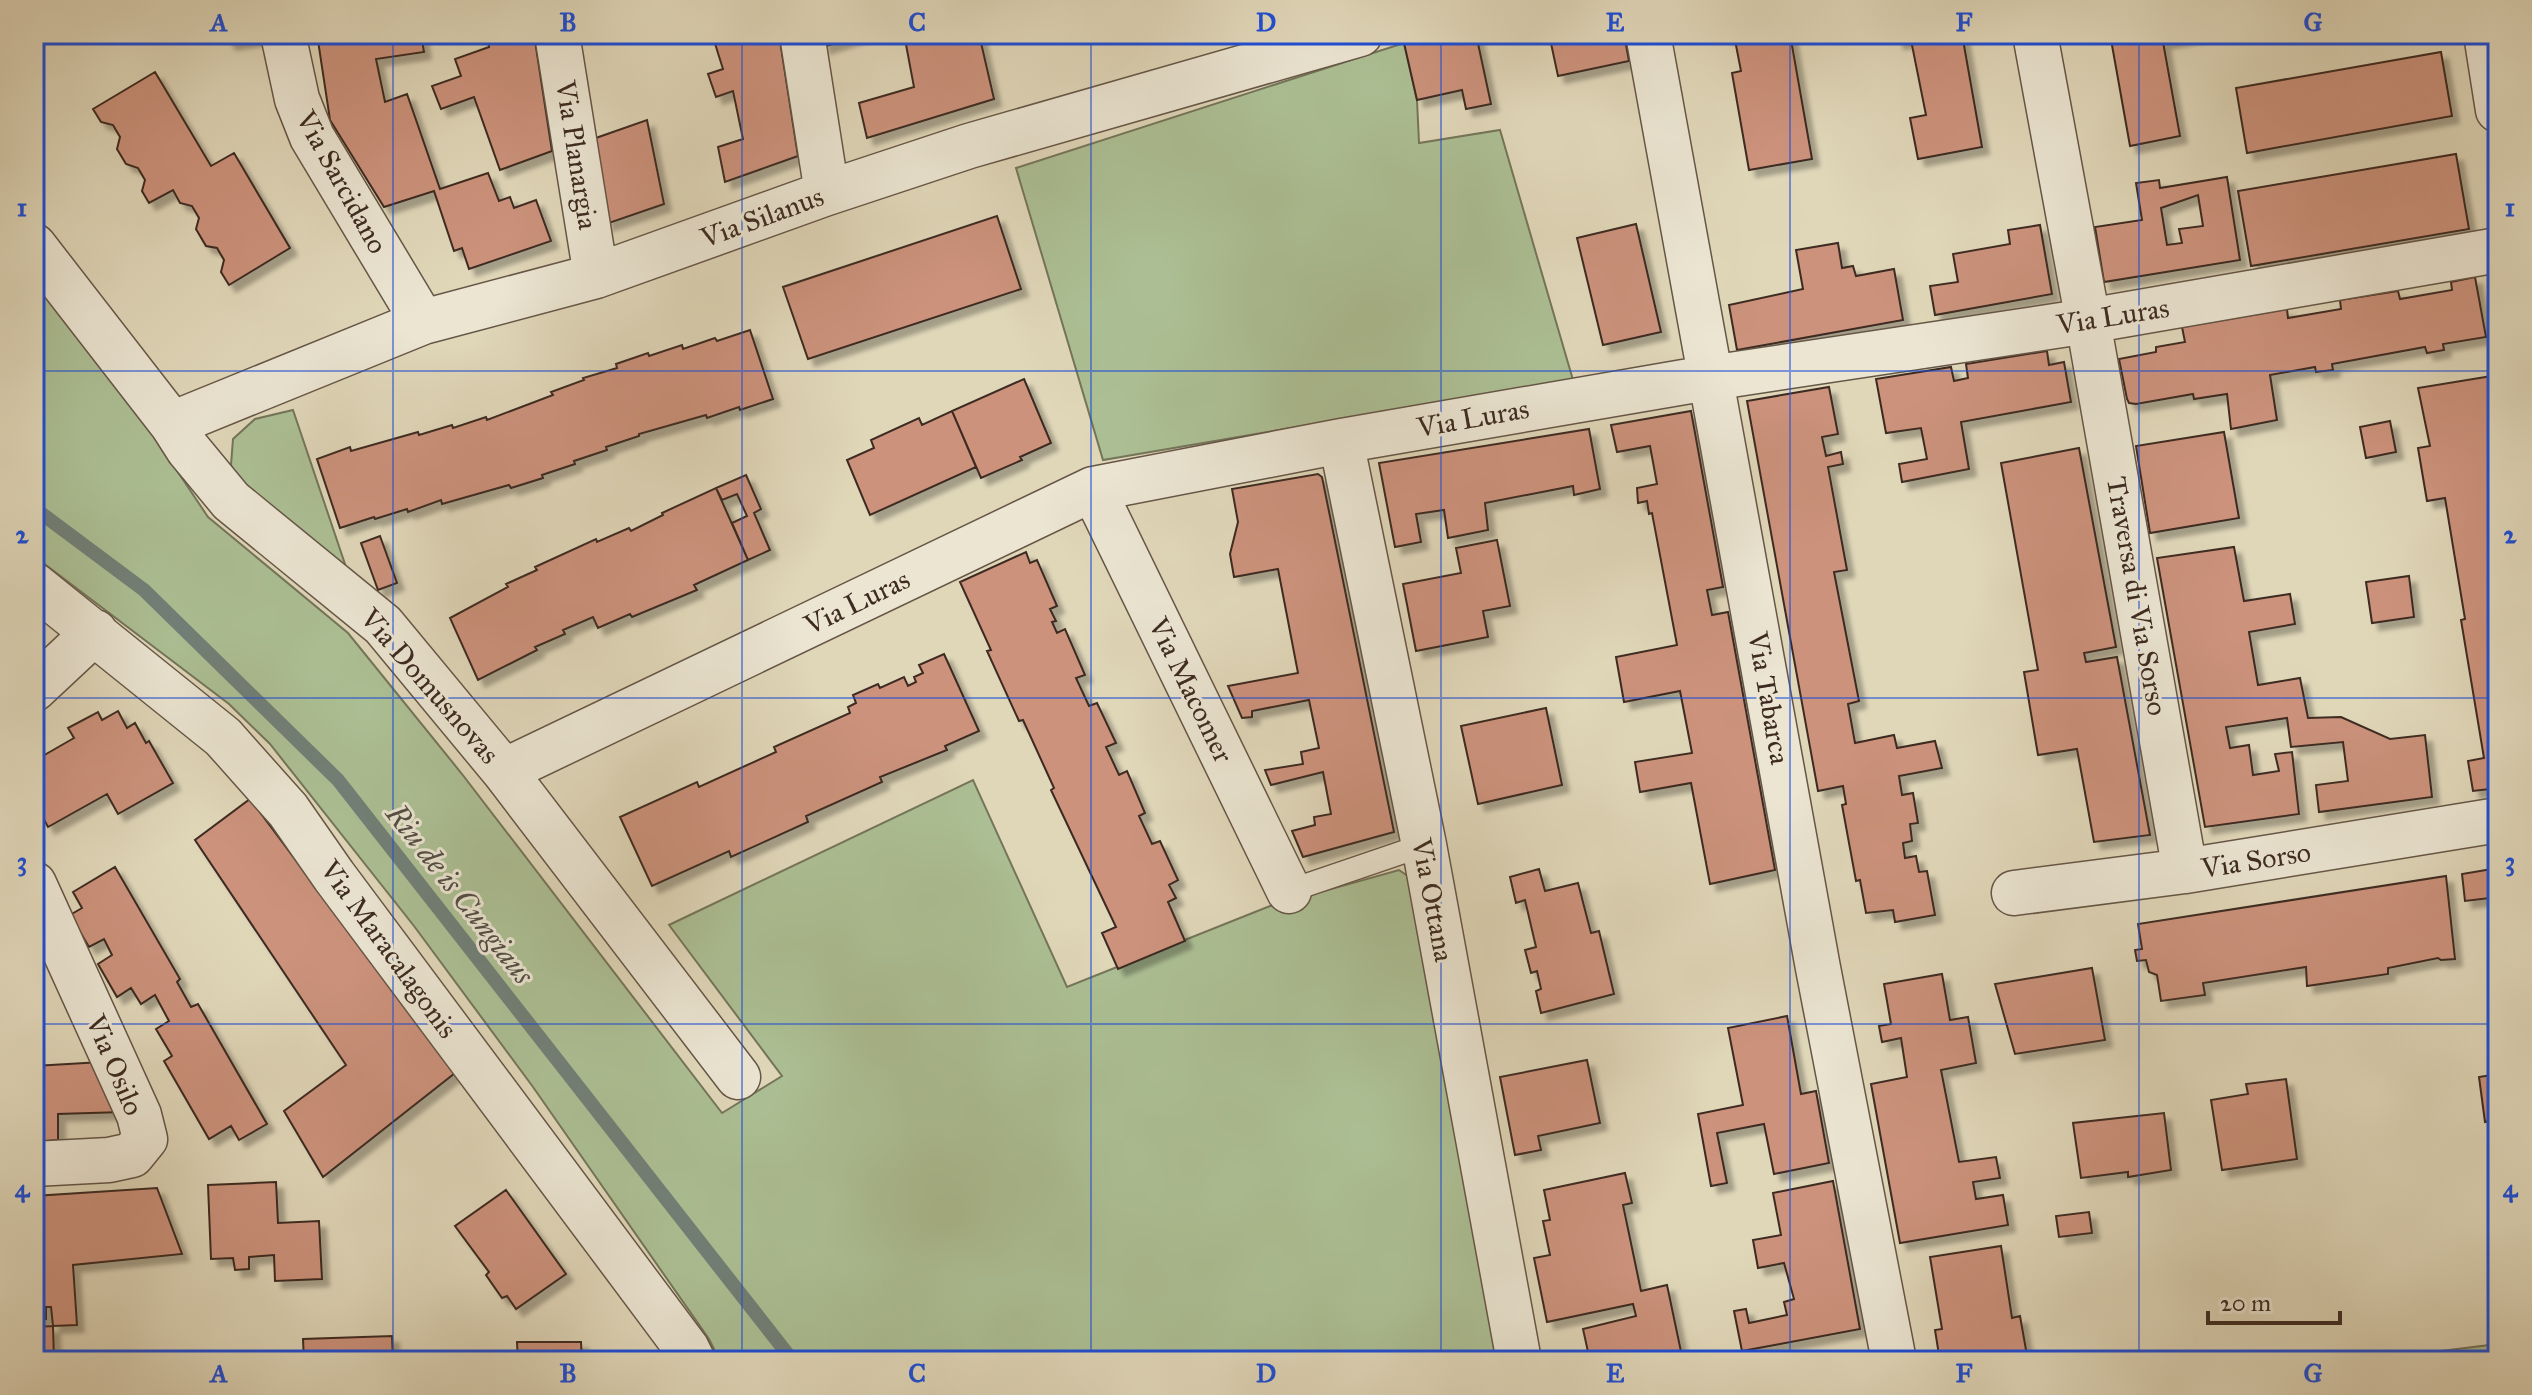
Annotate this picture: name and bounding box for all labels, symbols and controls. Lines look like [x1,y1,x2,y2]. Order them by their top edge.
text: A [208,6,228,38]
text: B [559,6,577,38]
text: C [908,6,926,38]
text: D [1256,6,1276,38]
text: E [1606,6,1625,38]
text: F [1956,6,1973,38]
text: G [2303,6,2323,38]
street label: Via Planargia [548,77,606,232]
street label: Via Sarcidano [288,104,396,260]
street label: Via Silanus [695,179,828,256]
text: 1 [17,191,27,223]
text: 1 [2505,191,2515,223]
street label: Via Luras [2053,290,2172,342]
street label: Via Luras [1413,391,1532,445]
street label: Traversa di Via Sorso [2099,474,2175,718]
text: 2 [16,518,30,550]
text: 2 [2504,518,2518,550]
street label: Via Luras [798,561,916,643]
street label: Via Domusnovas [352,600,507,771]
street label: Via Macomer [1140,611,1241,769]
street label: Via Tabarca [1740,628,1798,767]
water label: Riu de is Cungiaus [378,796,542,992]
street label: Via Ottana [1404,834,1462,965]
street label: Via Sorso [2198,834,2313,886]
text: 3 [17,845,27,877]
text: 3 [2505,845,2515,877]
street label: Via Maracalagonis [312,852,465,1045]
street label: Via Osilo [78,1008,152,1121]
text: 4 [15,1172,31,1204]
text: 4 [2503,1172,2519,1204]
scale bar [2208,1275,2340,1325]
text: 20 m [2220,1288,2271,1318]
text: A [208,1357,228,1389]
text: B [559,1357,577,1389]
text: C [908,1357,926,1389]
text: D [1256,1357,1276,1389]
text: E [1606,1357,1625,1389]
text: F [1956,1357,1973,1389]
text: G [2303,1357,2323,1389]

